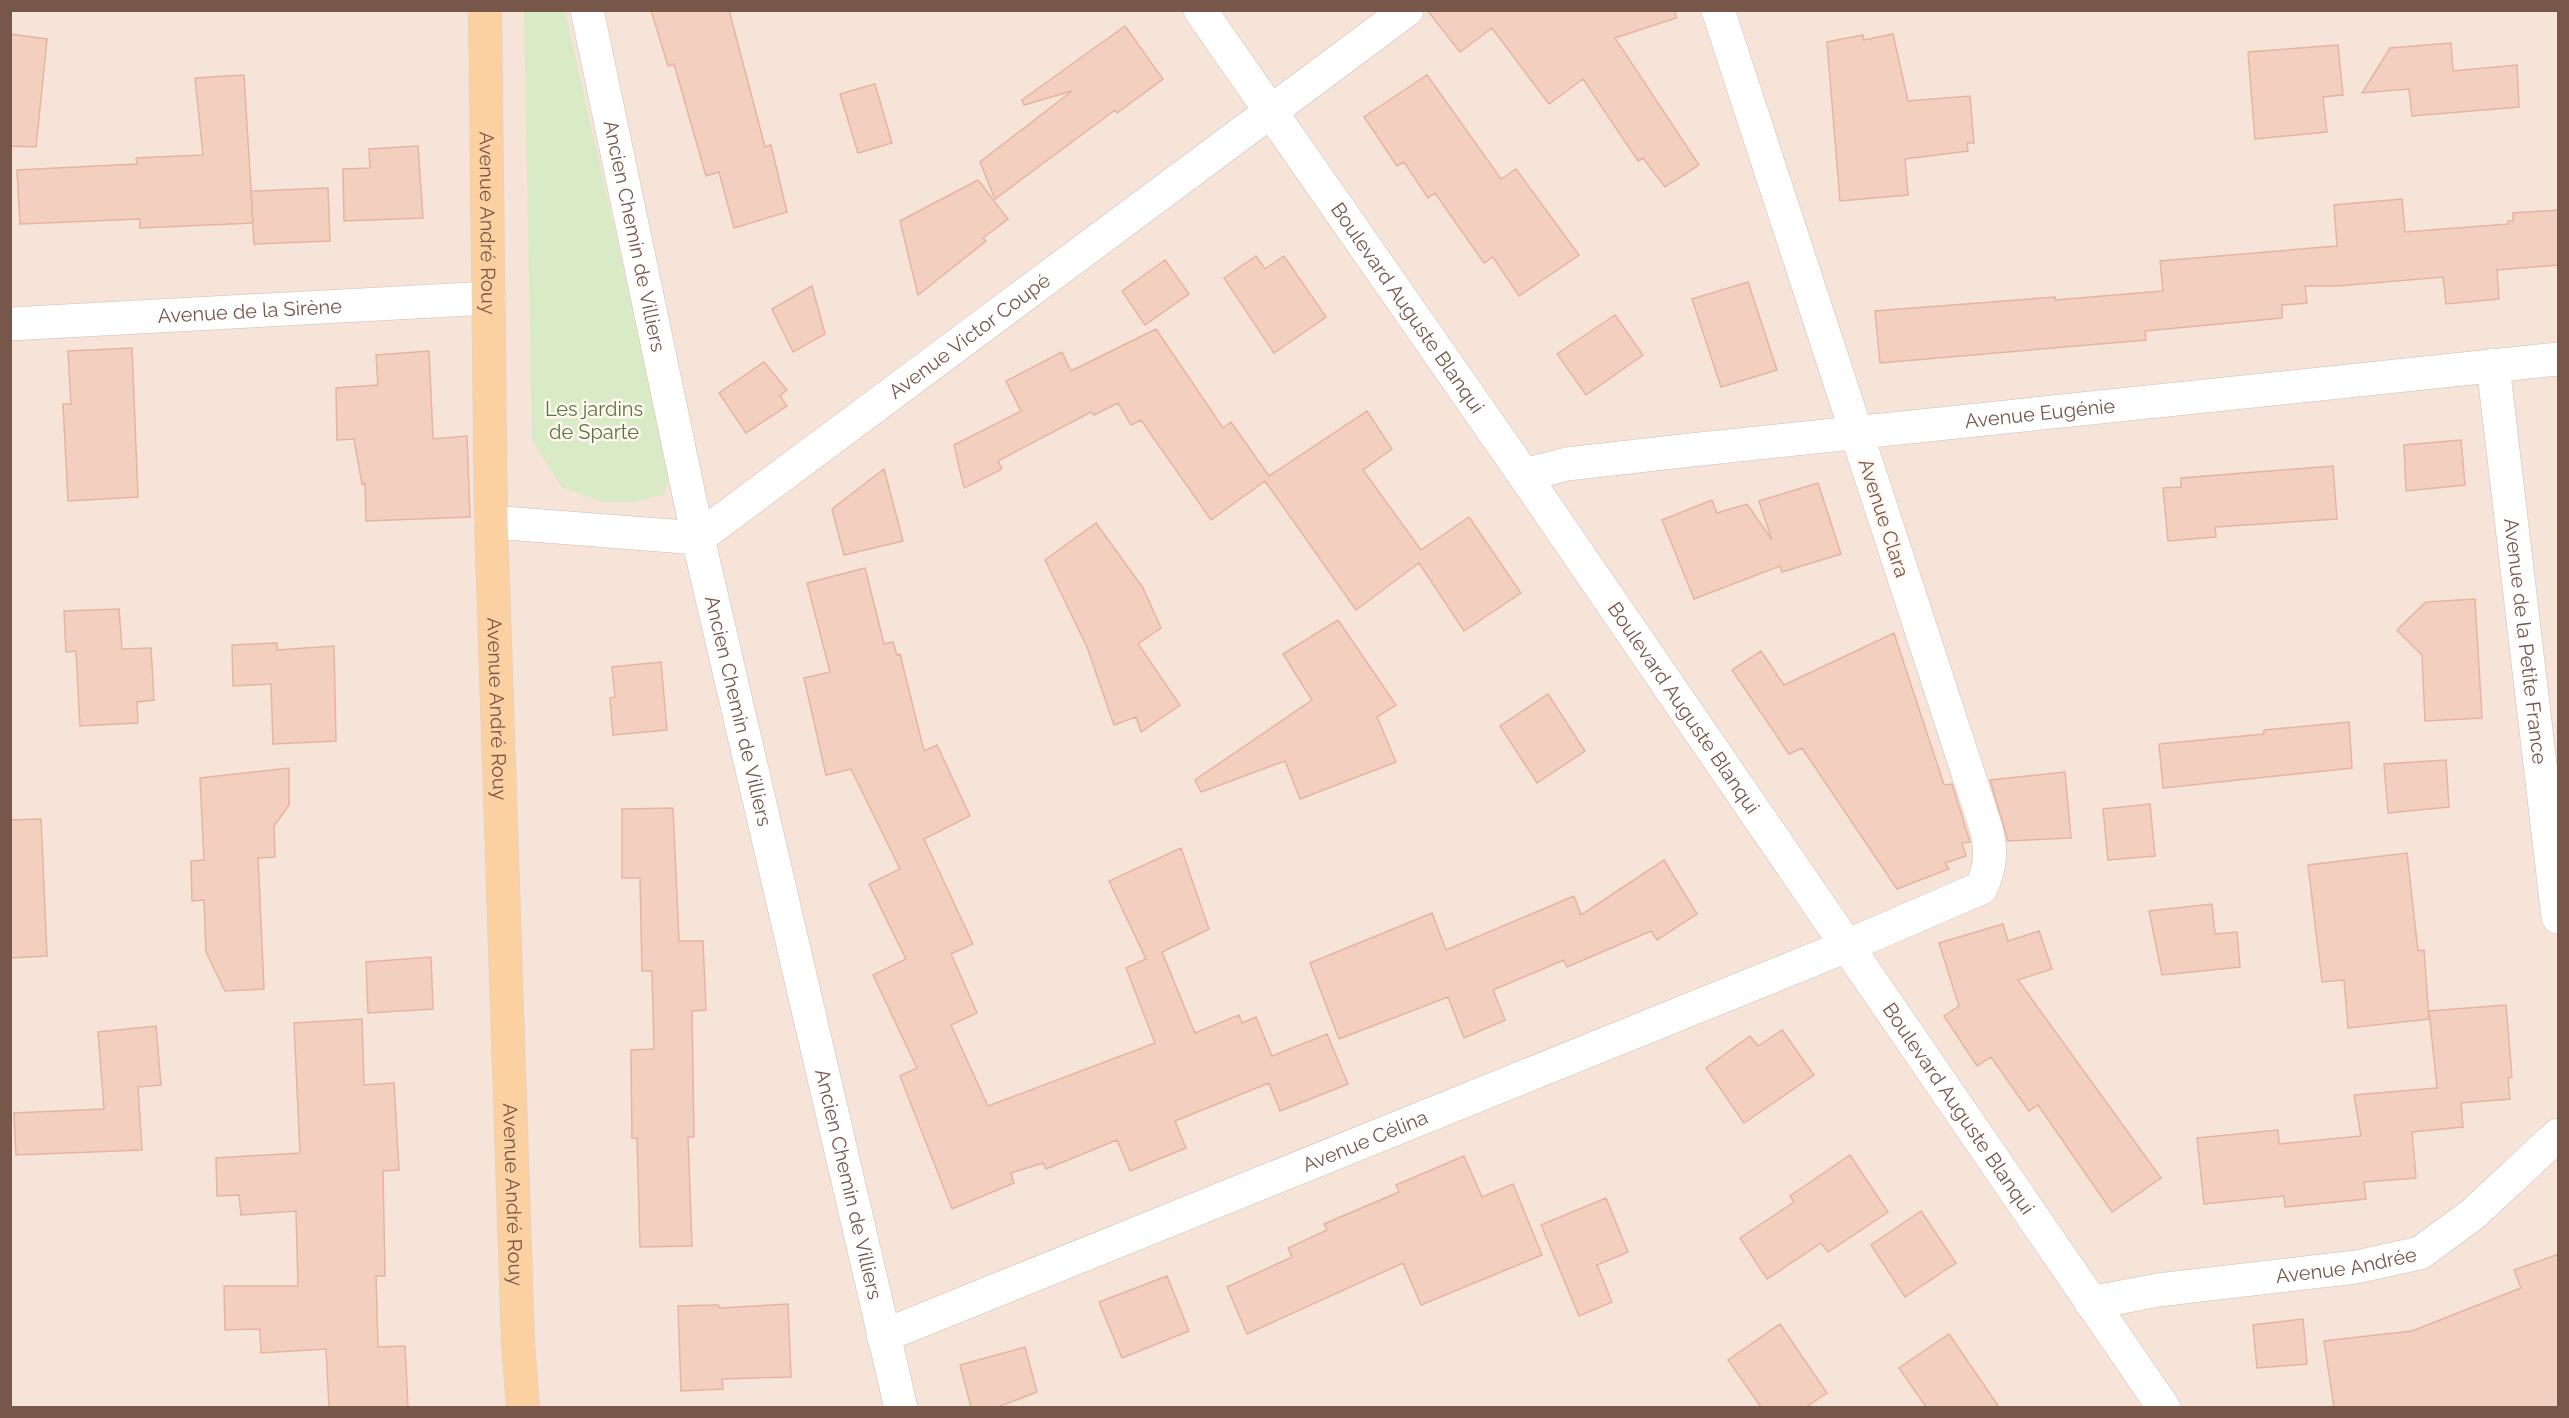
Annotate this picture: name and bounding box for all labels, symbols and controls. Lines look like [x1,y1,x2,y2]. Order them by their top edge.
street label: Ancien Chemin de Villiers [598,118,671,354]
street label: Avenue André Rouy [474,131,501,315]
street label: Boulevard Auguste Blanqui [1326,198,1489,418]
street label: Avenue Victor Coupé [884,268,1055,404]
street label: Avenue de la Sirène [157,294,343,328]
street label: Avenue Eugénie [1964,394,2117,433]
park label: Les jardins de Sparte [545,397,643,444]
street label: Avenue Clara [1854,456,1914,580]
street label: Avenue de la Petite France [2499,517,2552,766]
street label: Ancien Chemin de Villiers [700,593,777,829]
street label: Boulevard Auguste Blanqui [1603,597,1765,818]
street label: Avenue André Rouy [482,617,512,801]
street label: Boulevard Auguste Blanqui [1878,998,2040,1219]
street label: Ancien Chemin de Villiers [810,1066,887,1302]
street label: Avenue André Rouy [498,1103,528,1287]
street label: Avenue Célina [1299,1105,1431,1177]
street label: Avenue Andrée [2274,1242,2419,1288]

